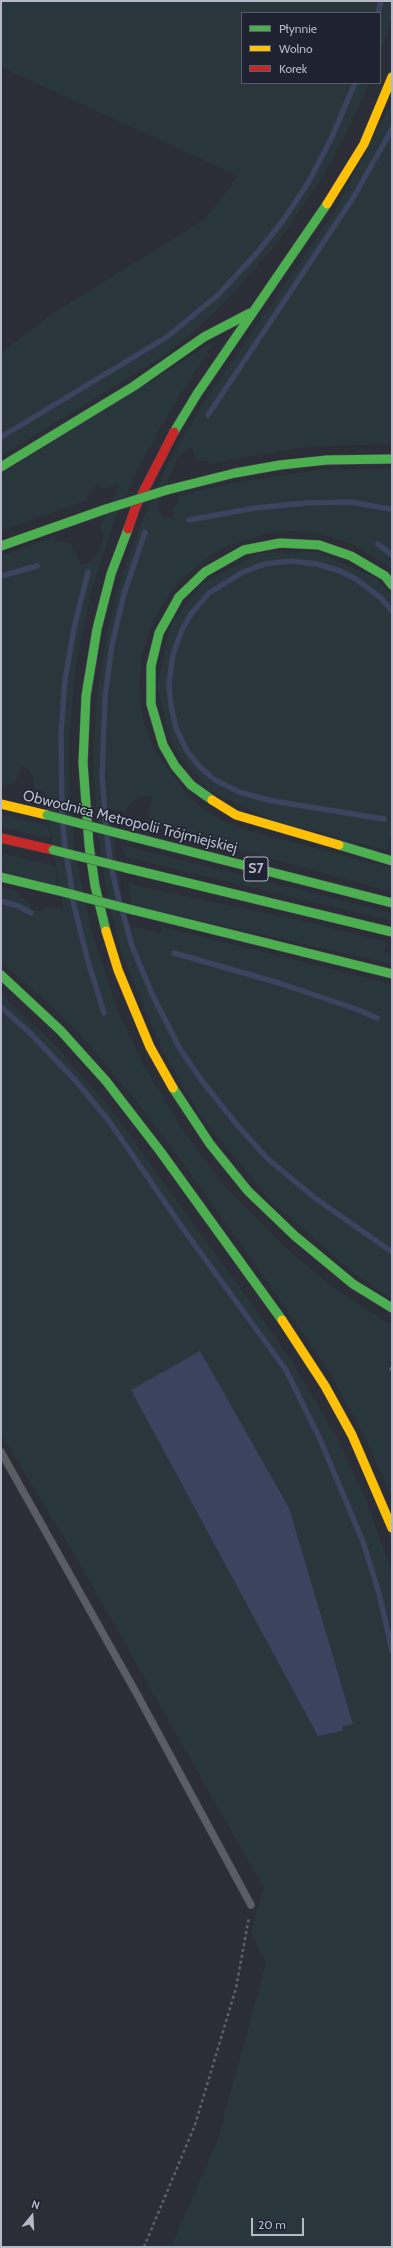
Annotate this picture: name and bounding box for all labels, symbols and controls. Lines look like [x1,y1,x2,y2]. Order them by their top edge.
legend [241,12,381,84]
text: Płynnie [279,21,317,36]
text: Wolno [279,41,313,56]
text: Korek [279,61,307,76]
street label: Obwodnica Metropolii Trójmiejskiej [21,787,239,857]
road number: S7 [244,857,268,881]
north arrow [12,2196,52,2236]
text: N [30,2197,42,2212]
scale bar [253,2210,306,2236]
text: 20 m [258,2217,286,2232]

